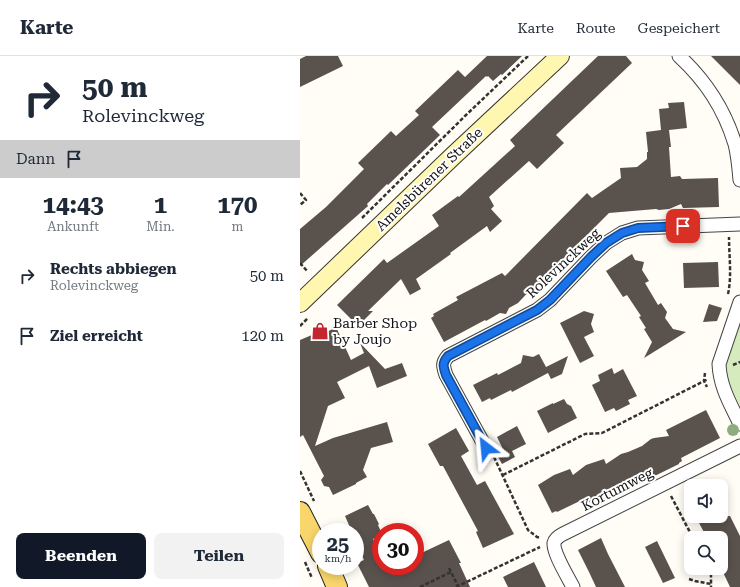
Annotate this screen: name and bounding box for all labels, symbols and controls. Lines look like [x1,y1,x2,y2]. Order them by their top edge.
text: Karte [20,16,74,39]
text: Karte [518,20,554,36]
text: Route [576,20,616,36]
text: Gespeichert [638,20,720,36]
text: 50 m [82,71,147,104]
icon: right [16,72,68,124]
text: Rolevinckweg [82,105,204,126]
street label: Amelsbürener Straße [372,124,486,234]
icon: arrive [63,148,85,170]
text: Dann [16,150,55,168]
text: 14:43 [43,191,104,219]
text: 1 [154,191,167,219]
text: 170 [217,191,257,219]
pin [666,209,700,243]
icon: arrive [672,215,694,237]
text: Ankunft [47,219,99,234]
text: Min. [146,219,175,234]
text: m [231,219,243,234]
street label: Rolevinckweg [523,225,603,301]
text: Rechts abbiegen [50,260,177,278]
icon: right [16,265,38,287]
text: 50 m [250,267,284,285]
text: Rolevinckweg [50,278,138,293]
place label: Barber Shop by Joujo [333,315,417,347]
shop icon: Barber Shop by Joujo [310,321,330,341]
icon: arrive [16,325,38,347]
text: Ziel erreicht [50,327,143,345]
text: 120 m [241,327,284,345]
position arrow [465,427,507,469]
street label: Kortumweg [579,464,655,514]
map controls [684,479,728,575]
button: sound [684,479,728,523]
speed limit sign: 30 [372,523,424,575]
button: search [684,531,728,575]
text: 25 [327,532,349,556]
button: Beenden [16,533,146,579]
button: Teilen [154,533,284,579]
text: km/h [325,553,351,564]

